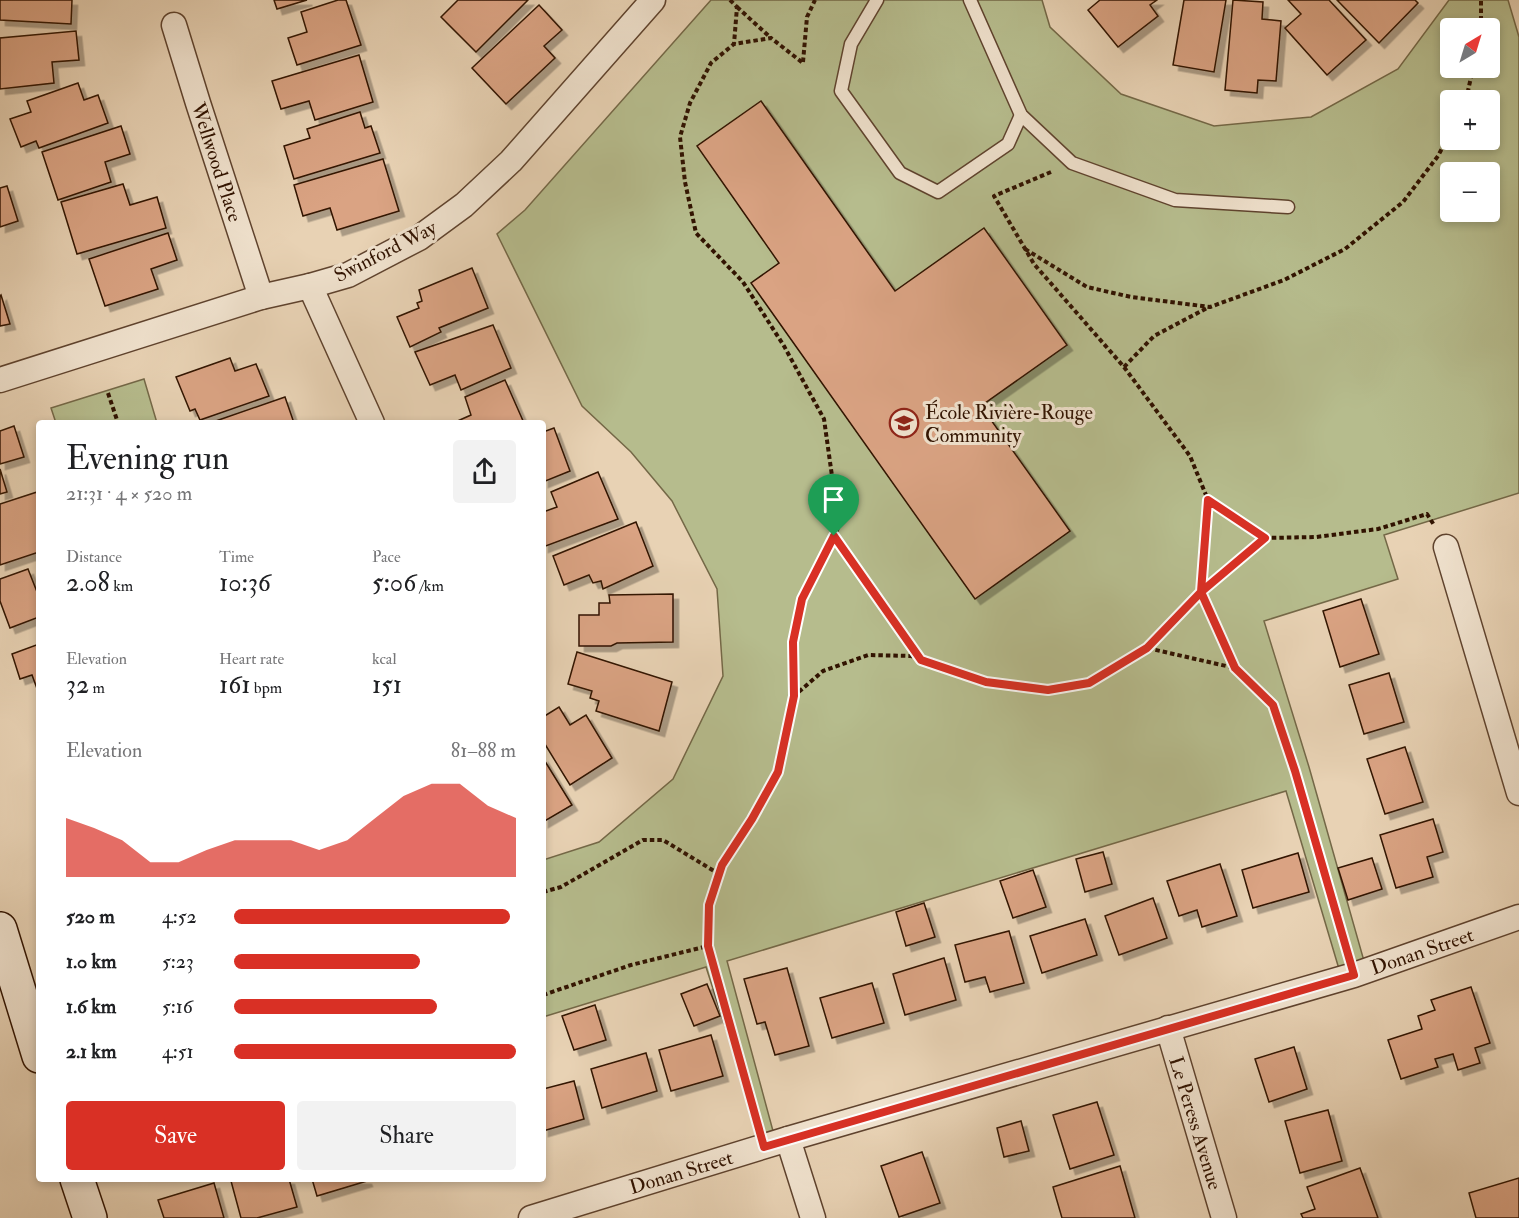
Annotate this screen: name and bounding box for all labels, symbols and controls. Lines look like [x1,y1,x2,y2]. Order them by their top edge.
north arrow [1440,18,1500,78]
map controls [1440,18,1500,222]
button: + [1440,90,1500,150]
street label: Wellwood Place [185,98,248,225]
button: − [1440,162,1500,222]
street label: Swinford Way [330,214,442,288]
place label: École Rivière-Rouge Community [925,399,1093,448]
school or university icon: École Rivière-Rouge Community [888,407,920,439]
text: Evening run [66,438,229,479]
button: share [453,440,516,503]
pin [808,474,859,536]
text: 21:31 · 4 × 520 m [66,481,192,506]
icon: arrive [817,483,850,516]
text: Distance [66,547,122,567]
text: Time [219,547,254,567]
text: Pace [372,547,401,567]
text: 2.08 [66,567,110,599]
text: 10:36 [219,567,271,599]
text: 5:06 [372,567,416,599]
text: km [110,576,133,596]
text: /km [416,576,444,596]
text: Elevation [66,649,127,669]
text: Heart rate [219,649,284,669]
text: kcal [372,649,397,669]
text: 32 [66,669,89,701]
text: 161 [219,669,250,701]
text: 151 [372,669,402,701]
text: m [89,678,105,698]
text: bpm [250,678,282,698]
text: Elevation [66,738,142,763]
text: 81–88 m [451,738,516,763]
text: 520 m [66,904,115,929]
text: 4:52 [162,904,197,929]
street label: Donan Street [1367,922,1477,981]
text: 1.0 km [66,949,117,974]
text: 5:23 [162,949,194,974]
text: 1.6 km [66,994,116,1019]
text: 5:16 [162,994,193,1019]
text: 2.1 km [66,1039,116,1064]
text: 4:51 [162,1039,194,1064]
street label: Le Peress Avenue [1163,1053,1228,1193]
button: Save [66,1101,285,1170]
button: Share [297,1101,516,1170]
street label: Donan Street [626,1145,737,1200]

